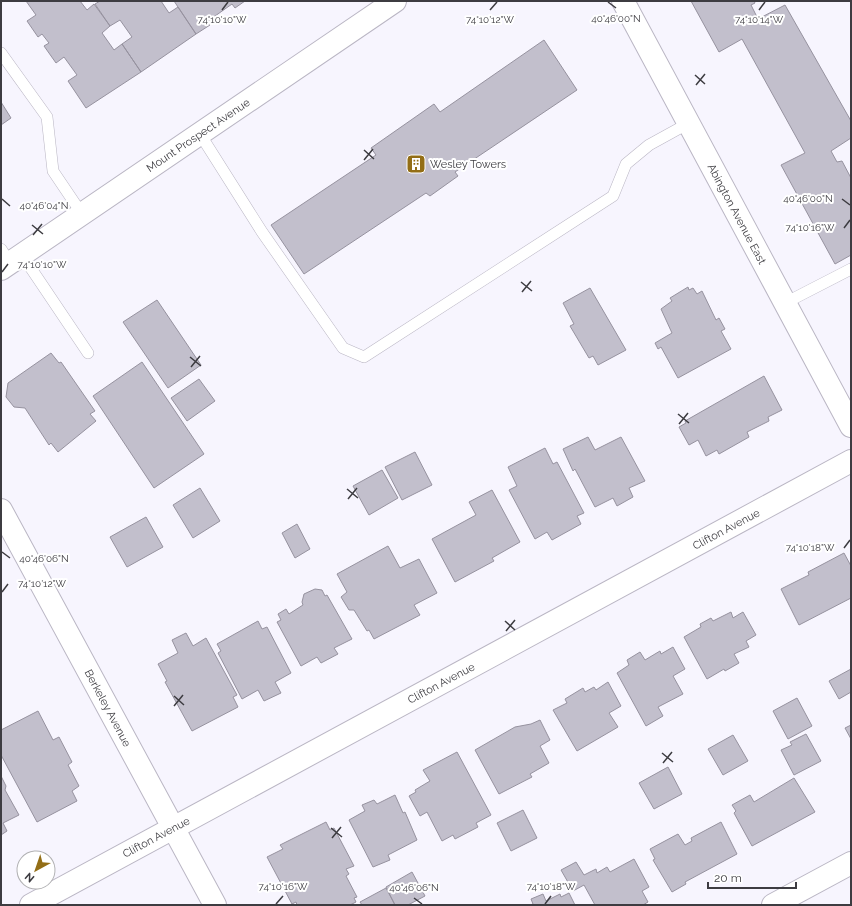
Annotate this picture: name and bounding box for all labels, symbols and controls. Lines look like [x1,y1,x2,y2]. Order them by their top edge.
text: 40°46'00"N [591,13,641,24]
text: 74°10'10"W [198,14,247,25]
text: 74°10'12"W [466,14,515,25]
text: 74°10'14"W [735,14,784,25]
street label: Mount Prospect Avenue [144,96,253,175]
building icon: Wesley Towers [405,153,427,175]
place label: Wesley Towers [430,158,506,171]
street label: Abington Avenue East [705,162,769,267]
text: 40°46'00"N [783,193,833,204]
text: 40°46'04"N [20,200,68,211]
text: 74°10'16"W [786,222,835,233]
text: 74°10'10"W [18,259,67,270]
street label: Clifton Avenue [690,506,763,553]
text: 74°10'18"W [786,542,835,553]
text: 40°46'06"N [19,553,69,564]
text: 74°10'12"W [18,578,67,589]
street label: Clifton Avenue [405,660,478,707]
street label: Berkeley Avenue [82,667,134,750]
street label: Clifton Avenue [120,814,193,861]
north arrow [16,850,56,890]
scale bar [708,864,796,890]
text: N [22,870,37,885]
text: 20 m [714,871,742,885]
text: 74°10'16"W [259,881,308,892]
text: 74°10'18"W [527,881,576,892]
text: 40°46'06"N [389,882,439,893]

